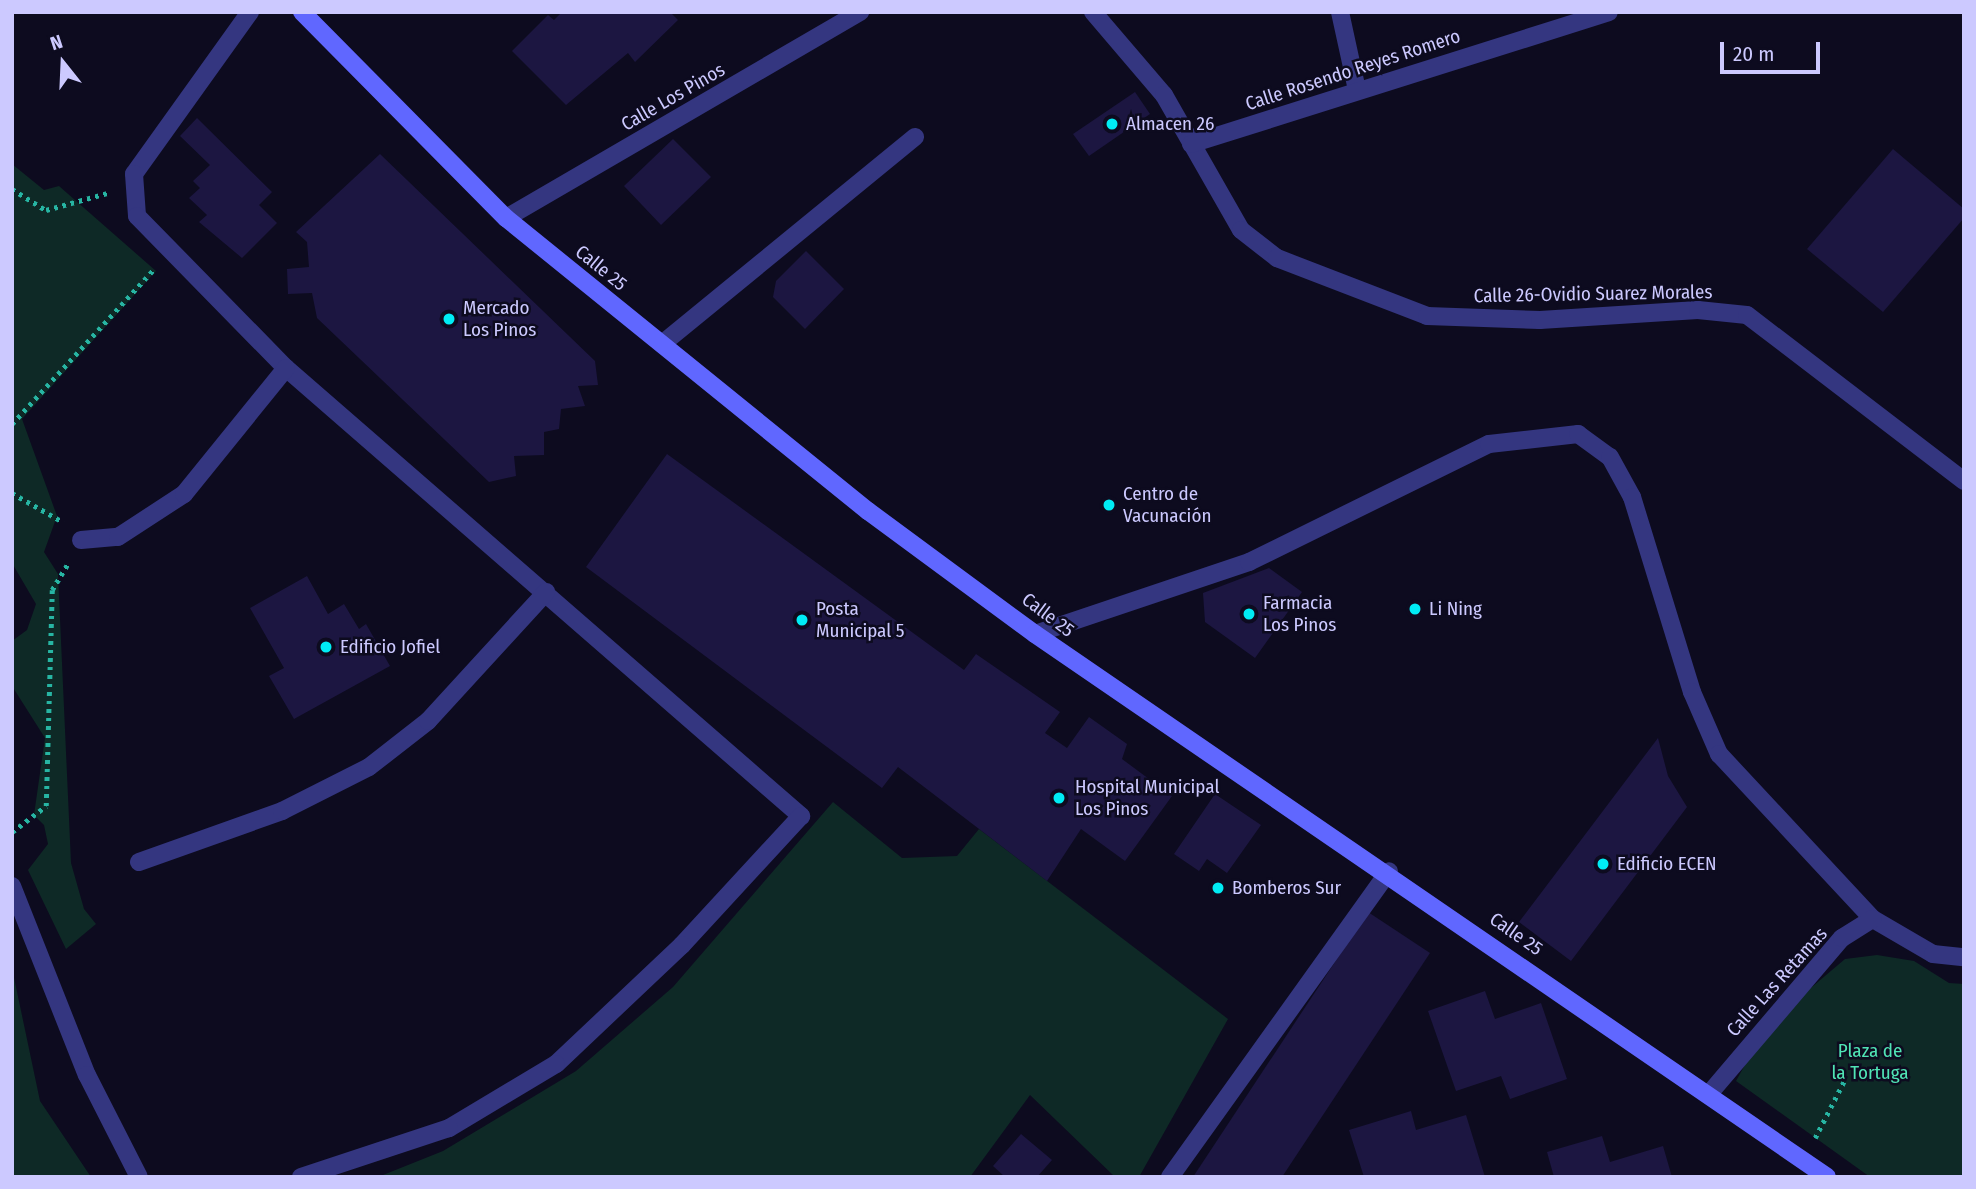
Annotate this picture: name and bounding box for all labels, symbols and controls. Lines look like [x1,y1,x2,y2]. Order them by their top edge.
street label: Calle Rosendo Reyes Romero [1243,24,1463,116]
north arrow [28,28,98,98]
scale bar [1724,28,1824,72]
text: N [47,30,65,55]
text: 20 m [1733,41,1774,67]
street label: Calle Los Pinos [617,58,729,136]
place label: Almacen 26 [1126,113,1214,135]
marker: Almacen 26 [1104,116,1120,132]
street label: Calle 25 [571,240,631,296]
street label: Calle 26-Ovidio Suarez Morales [1473,281,1713,307]
place label: Mercado Los Pinos [463,297,536,341]
marker: Mercado Los Pinos [441,311,457,327]
place label: Centro de Vacunación [1123,483,1211,527]
marker: Centro de Vacunación [1101,497,1117,513]
street label: Calle 25 [1017,588,1079,642]
place label: Farmacia Los Pinos [1263,592,1336,636]
place label: Posta Municipal 5 [816,598,904,642]
place label: Li Ning [1429,598,1482,620]
marker: Li Ning [1407,601,1423,617]
marker: Farmacia Los Pinos [1241,606,1257,622]
marker: Posta Municipal 5 [794,612,810,628]
place label: Edificio Jofiel [340,636,440,658]
marker: Edificio Jofiel [318,639,334,655]
place label: Hospital Municipal Los Pinos [1075,776,1219,820]
marker: Hospital Municipal Los Pinos [1049,788,1069,808]
place label: Edificio ECEN [1617,853,1717,875]
marker: Edificio ECEN [1595,856,1611,872]
place label: Bomberos Sur [1232,877,1341,899]
marker: Bomberos Sur [1210,880,1226,896]
street label: Calle 25 [1485,908,1547,960]
street label: Calle Las Retamas [1722,923,1832,1041]
park label: Plaza de la Tortuga [1831,1040,1909,1084]

